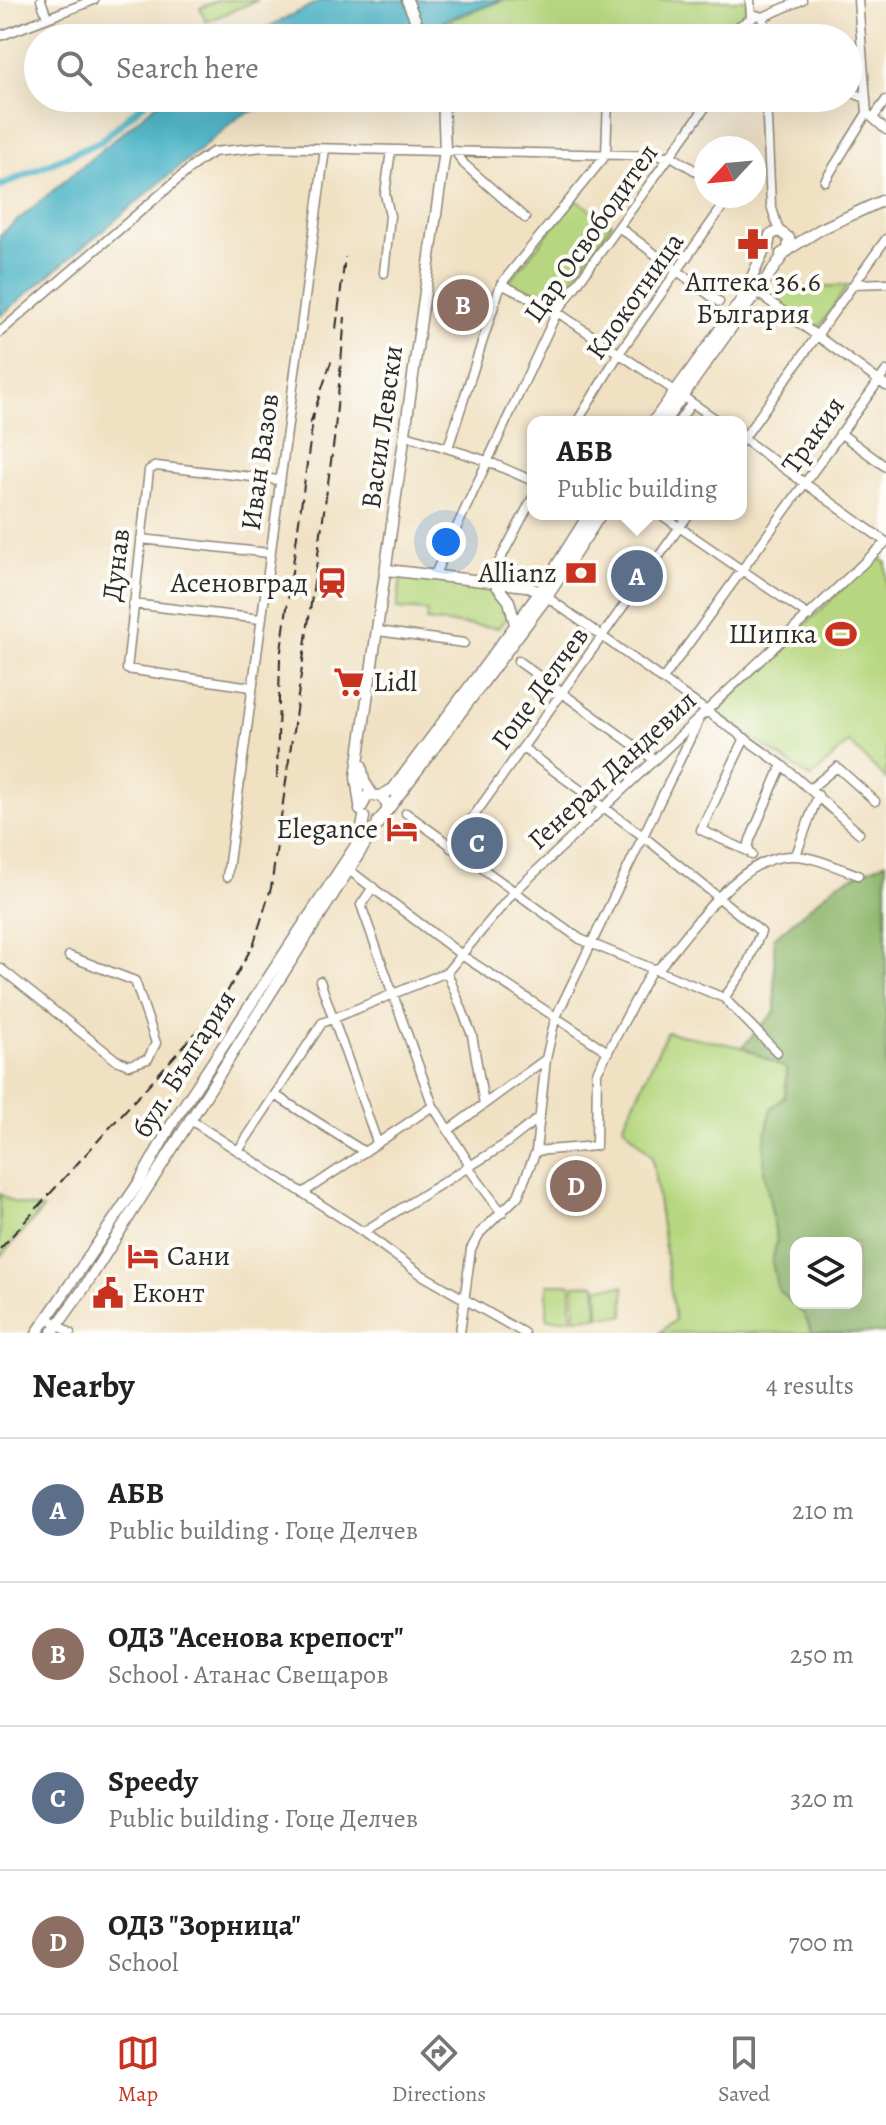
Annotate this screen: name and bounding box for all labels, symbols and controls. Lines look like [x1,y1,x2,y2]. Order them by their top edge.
search box [24,24,862,112]
icon: search [52,46,96,90]
text: Search here [116,48,259,88]
street label: Цар Освободител [515,136,667,330]
north arrow [694,136,766,208]
street label: Клокотница [577,225,693,367]
pharmacy icon: Аптека 36.6 България [736,227,770,261]
place label: Аптека 36.6 България [684,263,821,333]
pin: B [437,275,489,335]
street label: Васил Левски [352,343,412,511]
street label: Тракия [773,389,853,481]
street label: Иван Вазов [232,391,288,533]
popup [527,416,747,520]
text: АБВ [557,431,613,471]
text: Public building [557,471,717,506]
your location [426,522,466,562]
street label: Дунав [93,526,139,604]
pin: A [611,546,663,606]
place label: Allianz [477,554,557,592]
bank icon: Allianz [564,556,598,590]
place label: Асеновград [170,564,308,602]
station icon: Асеновград [315,566,349,600]
place label: Шипка [728,615,817,653]
sports icon: Шипка [824,617,858,651]
street label: Гоце Делчев [482,619,598,757]
place label: Lidl [373,663,417,701]
supermarket icon: Lidl [332,665,366,699]
street label: Генерал Дандевил [519,682,705,858]
place label: Elegance [276,810,378,848]
hotel icon: Elegance [385,812,419,846]
pin: C [451,813,503,873]
street label: бул. България [123,983,245,1145]
pin: D [550,1156,602,1216]
place label: Сани [167,1237,230,1275]
map controls [790,1237,862,1309]
button: layers [790,1237,862,1309]
hotel icon: Сани [126,1239,160,1273]
place label: Еконт [132,1274,205,1312]
public building icon: Еконт [91,1276,125,1310]
text: Nearby [32,1362,135,1409]
text: 4 results [766,1368,854,1403]
text: АБВ [108,1473,164,1513]
text: A [50,1493,66,1528]
text: 210 m [792,1493,854,1528]
text: Public building · Гоце Делчев [108,1513,418,1548]
text: ОДЗ "Асенова крепост" [108,1617,404,1657]
text: B [50,1637,66,1672]
text: 250 m [790,1637,854,1672]
text: School · Атанас Свещаров [108,1657,389,1692]
text: Speedy [108,1761,198,1801]
text: C [50,1781,66,1816]
text: 320 m [790,1781,854,1816]
text: Public building · Гоце Делчев [108,1801,418,1836]
text: ОДЗ "Зорница" [108,1905,301,1945]
text: D [49,1925,67,1960]
text: 700 m [789,1925,854,1960]
text: School [108,1945,178,1980]
tab: Map [116,2031,160,2109]
tab: Directions [392,2031,486,2109]
tab: Saved [718,2031,770,2109]

